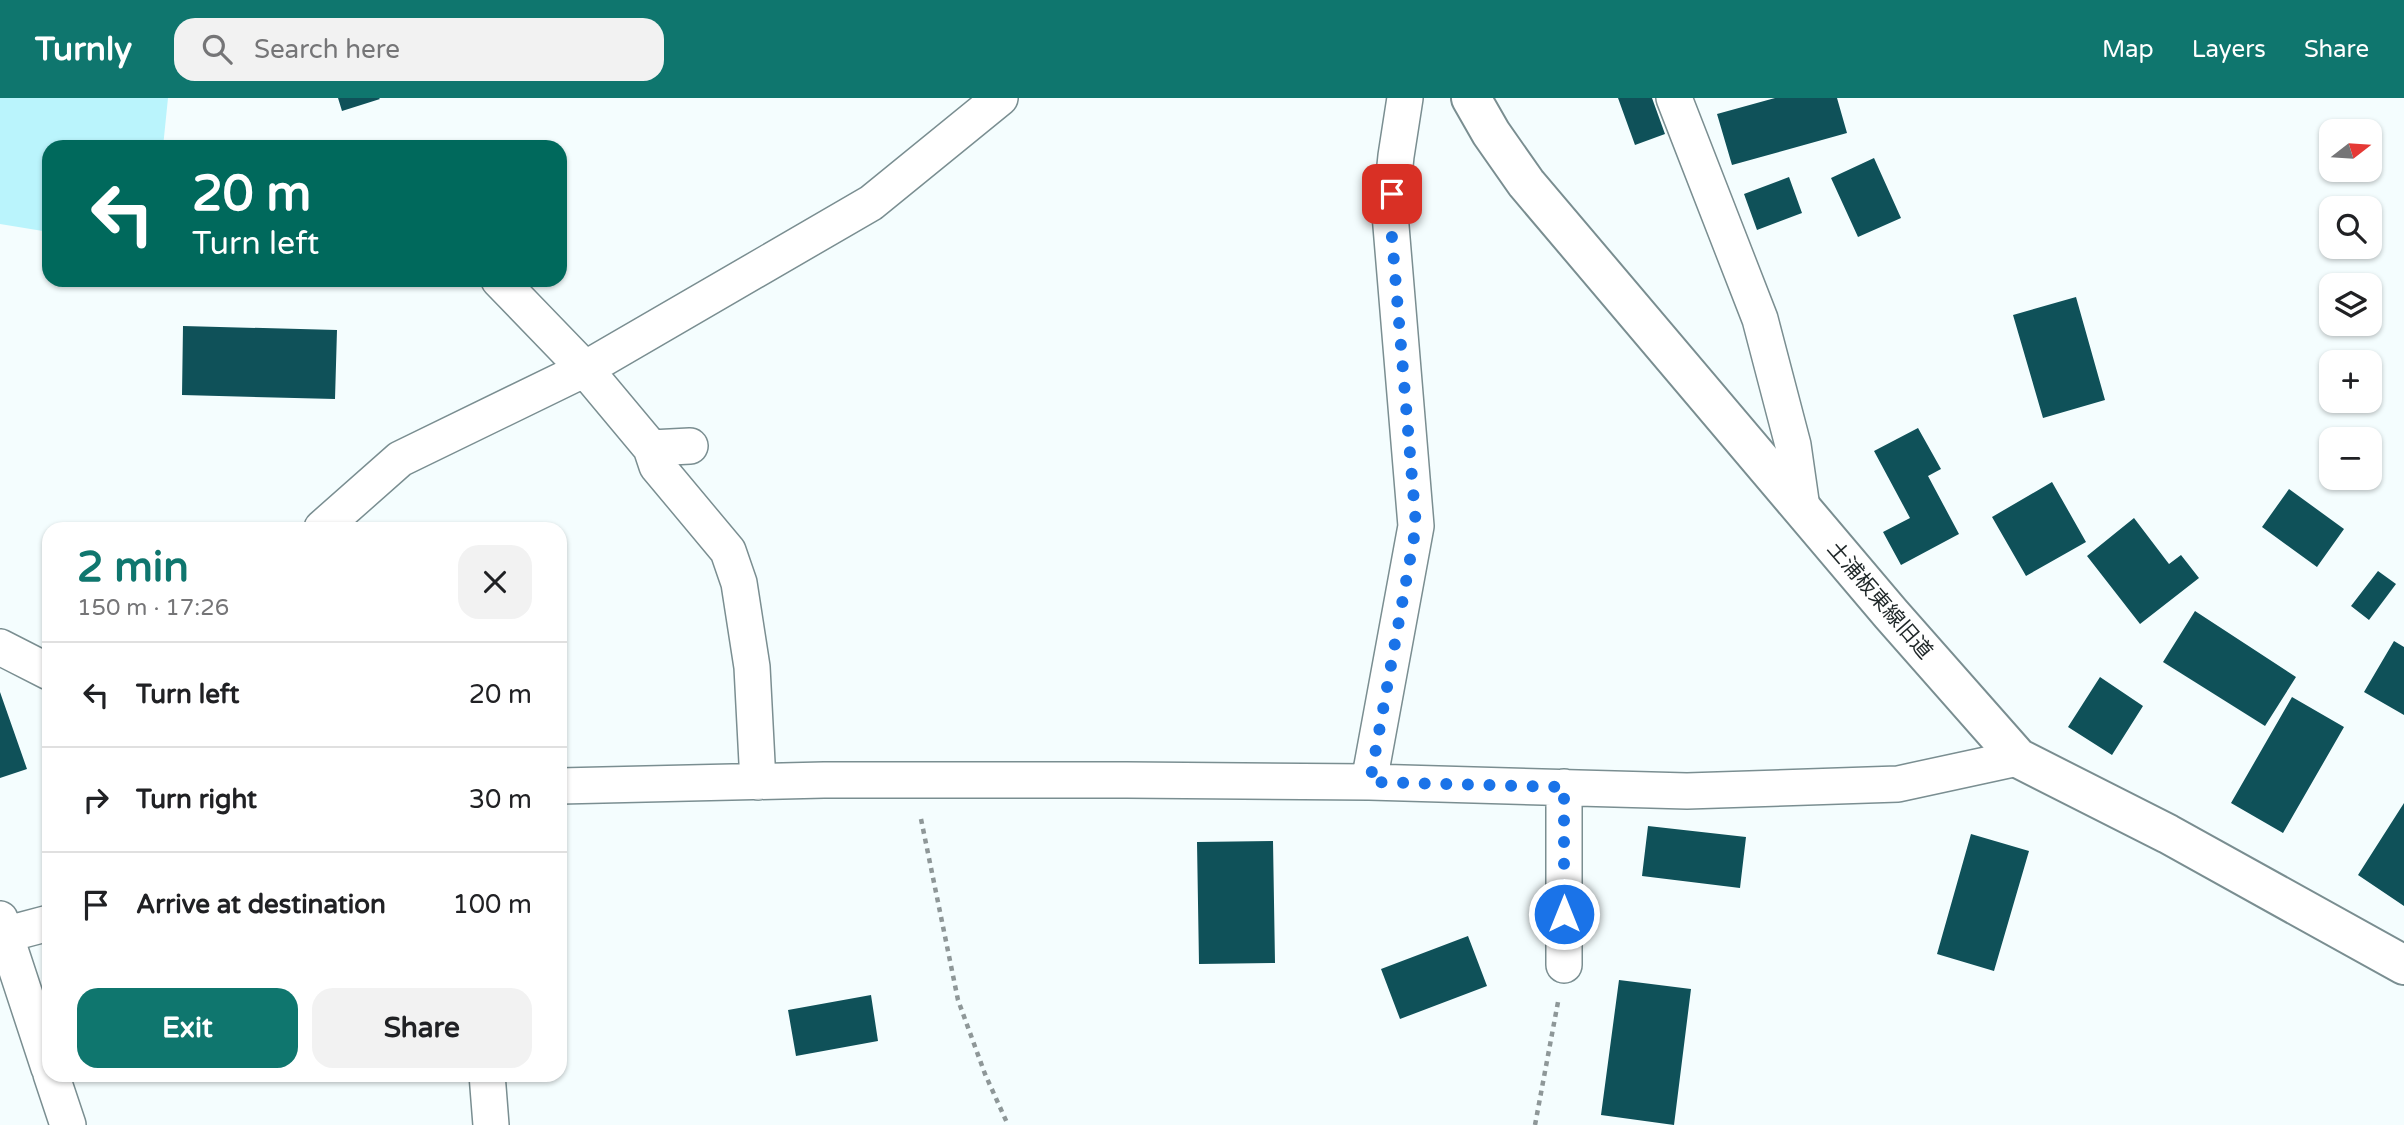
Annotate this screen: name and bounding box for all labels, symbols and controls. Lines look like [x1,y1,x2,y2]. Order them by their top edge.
search box [174,18,664,81]
text: Turnly [35,30,132,69]
icon: search [198,30,236,68]
text: Search here [254,34,400,65]
text: Map [2102,35,2154,64]
text: Layers [2192,35,2266,64]
text: Share [2304,35,2369,64]
north arrow [2319,119,2382,182]
map controls [2319,119,2382,490]
pin [1362,164,1422,224]
text: 20 m [192,165,311,224]
icon: left [77,168,168,259]
icon: arrive [1373,175,1411,213]
button: search [2319,196,2382,259]
text: Turn left [192,225,319,263]
button: layers [2319,273,2382,336]
button: + [2319,350,2382,413]
button: − [2319,427,2382,490]
street label: 土浦板東線旧道 [1822,537,1937,664]
text: 2 min [77,542,189,593]
button: close [458,545,532,619]
text: 150 m · 17:26 [77,594,229,622]
icon: left [77,676,115,714]
text: Turn left [136,679,239,710]
text: 20 m [469,679,532,710]
icon: right [77,781,115,819]
text: Turn right [136,784,257,815]
text: 30 m [469,784,532,815]
position arrow [1527,877,1601,951]
icon: arrive [77,886,115,924]
text: Arrive at destination [136,889,386,920]
text: 100 m [452,889,532,920]
button: Exit [77,988,298,1068]
button: Share [312,988,532,1068]

